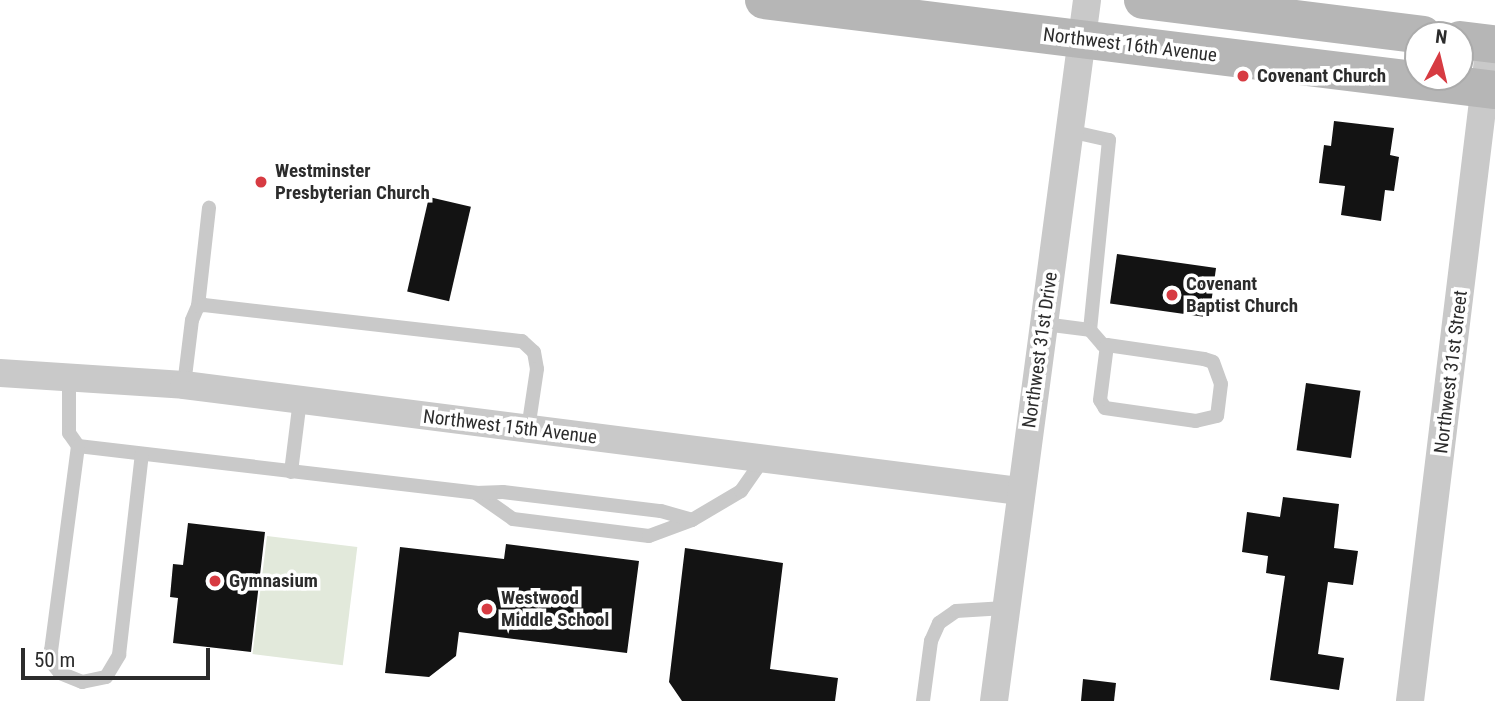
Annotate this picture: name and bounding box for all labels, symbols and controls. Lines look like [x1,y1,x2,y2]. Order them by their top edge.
north arrow [1404,21,1474,91]
street label: Northwest 16th Avenue [1042,23,1218,67]
text: N [1434,25,1449,49]
place label: Covenant Church [1257,65,1386,87]
marker: Covenant Church [1235,68,1251,84]
place label: Westminster Presbyterian Church [275,160,430,204]
marker: Westminster Presbyterian Church [253,174,269,190]
street label: Northwest 31st Drive [1018,270,1062,430]
place label: Covenant Baptist Church [1186,273,1298,317]
marker: Covenant Baptist Church [1164,287,1180,303]
street label: Northwest 31st Street [1430,289,1472,455]
street label: Northwest 15th Avenue [422,405,598,449]
place label: Gymnasium [229,570,318,592]
marker: Gymnasium [207,573,223,589]
place label: Westwood Middle School [501,587,609,631]
marker: Westwood Middle School [479,601,495,617]
scale bar [24,634,214,678]
text: 50 m [34,648,75,672]

